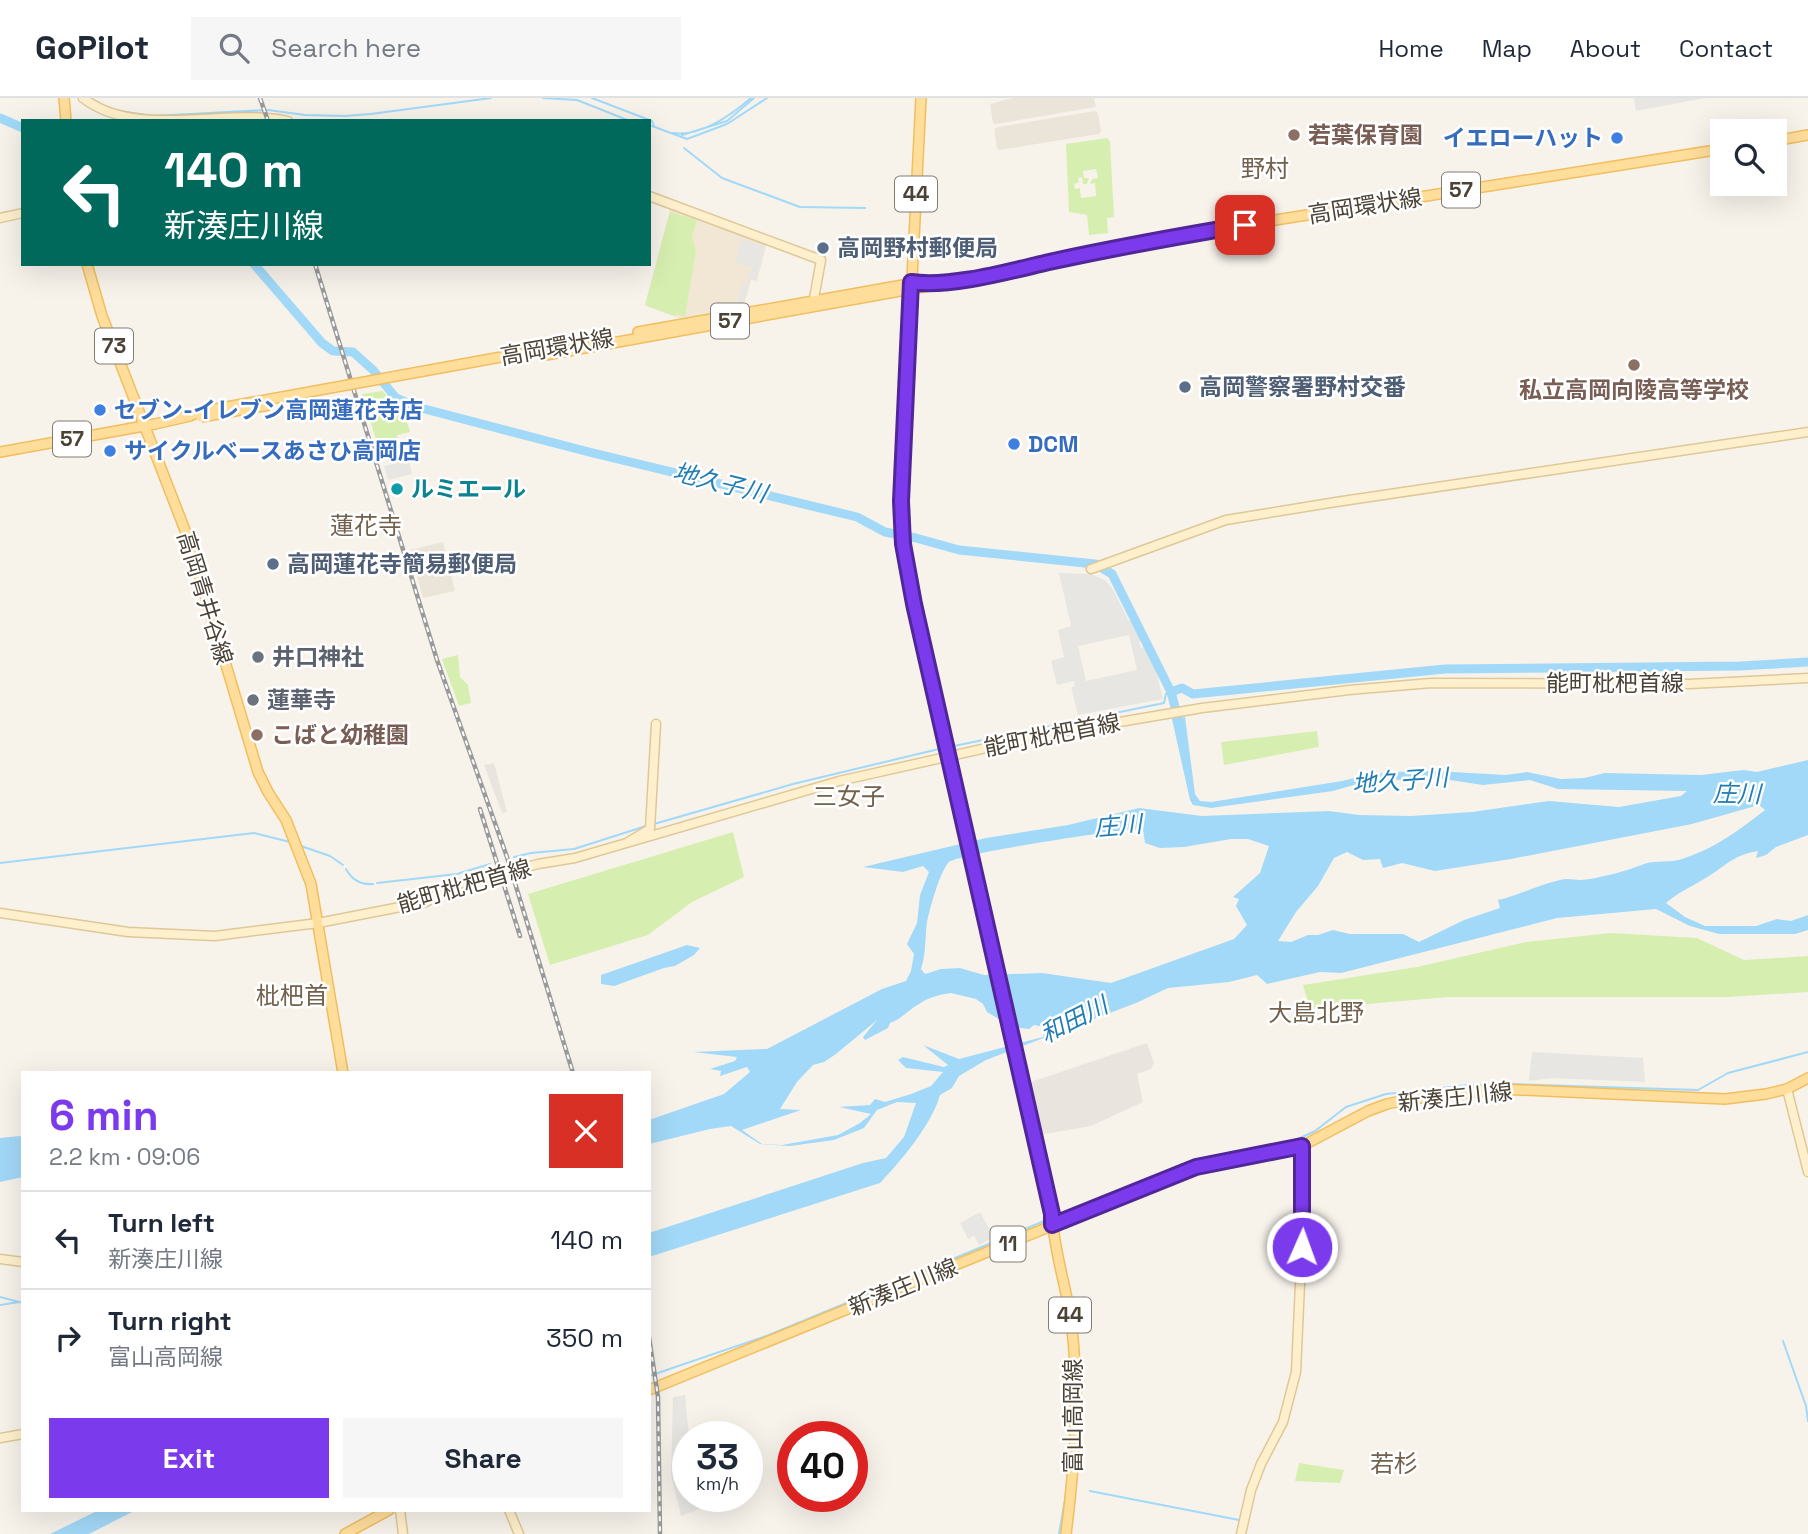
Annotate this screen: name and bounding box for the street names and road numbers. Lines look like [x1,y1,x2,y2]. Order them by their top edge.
road number: 57 [1442,172,1480,208]
road number: 44 [895,176,937,212]
street label: 高岡環状線 [1306,182,1424,230]
road number: 57 [711,304,749,339]
street label: 高岡環状線 [498,322,616,372]
road number: 73 [95,328,133,364]
road number: 57 [53,422,91,456]
street label: 高岡青井谷線 [170,528,240,668]
street label: 能町枇杷首線 [1546,668,1684,698]
street label: 能町枇杷首線 [981,707,1123,763]
street label: 能町枇杷首線 [394,853,534,919]
street label: 新湊庄川線 [1396,1076,1514,1118]
road number: 11 [990,1226,1026,1262]
street label: 新湊庄川線 [844,1252,962,1322]
road number: 44 [1049,1298,1091,1332]
street label: 富山高岡線 [1058,1359,1088,1474]

